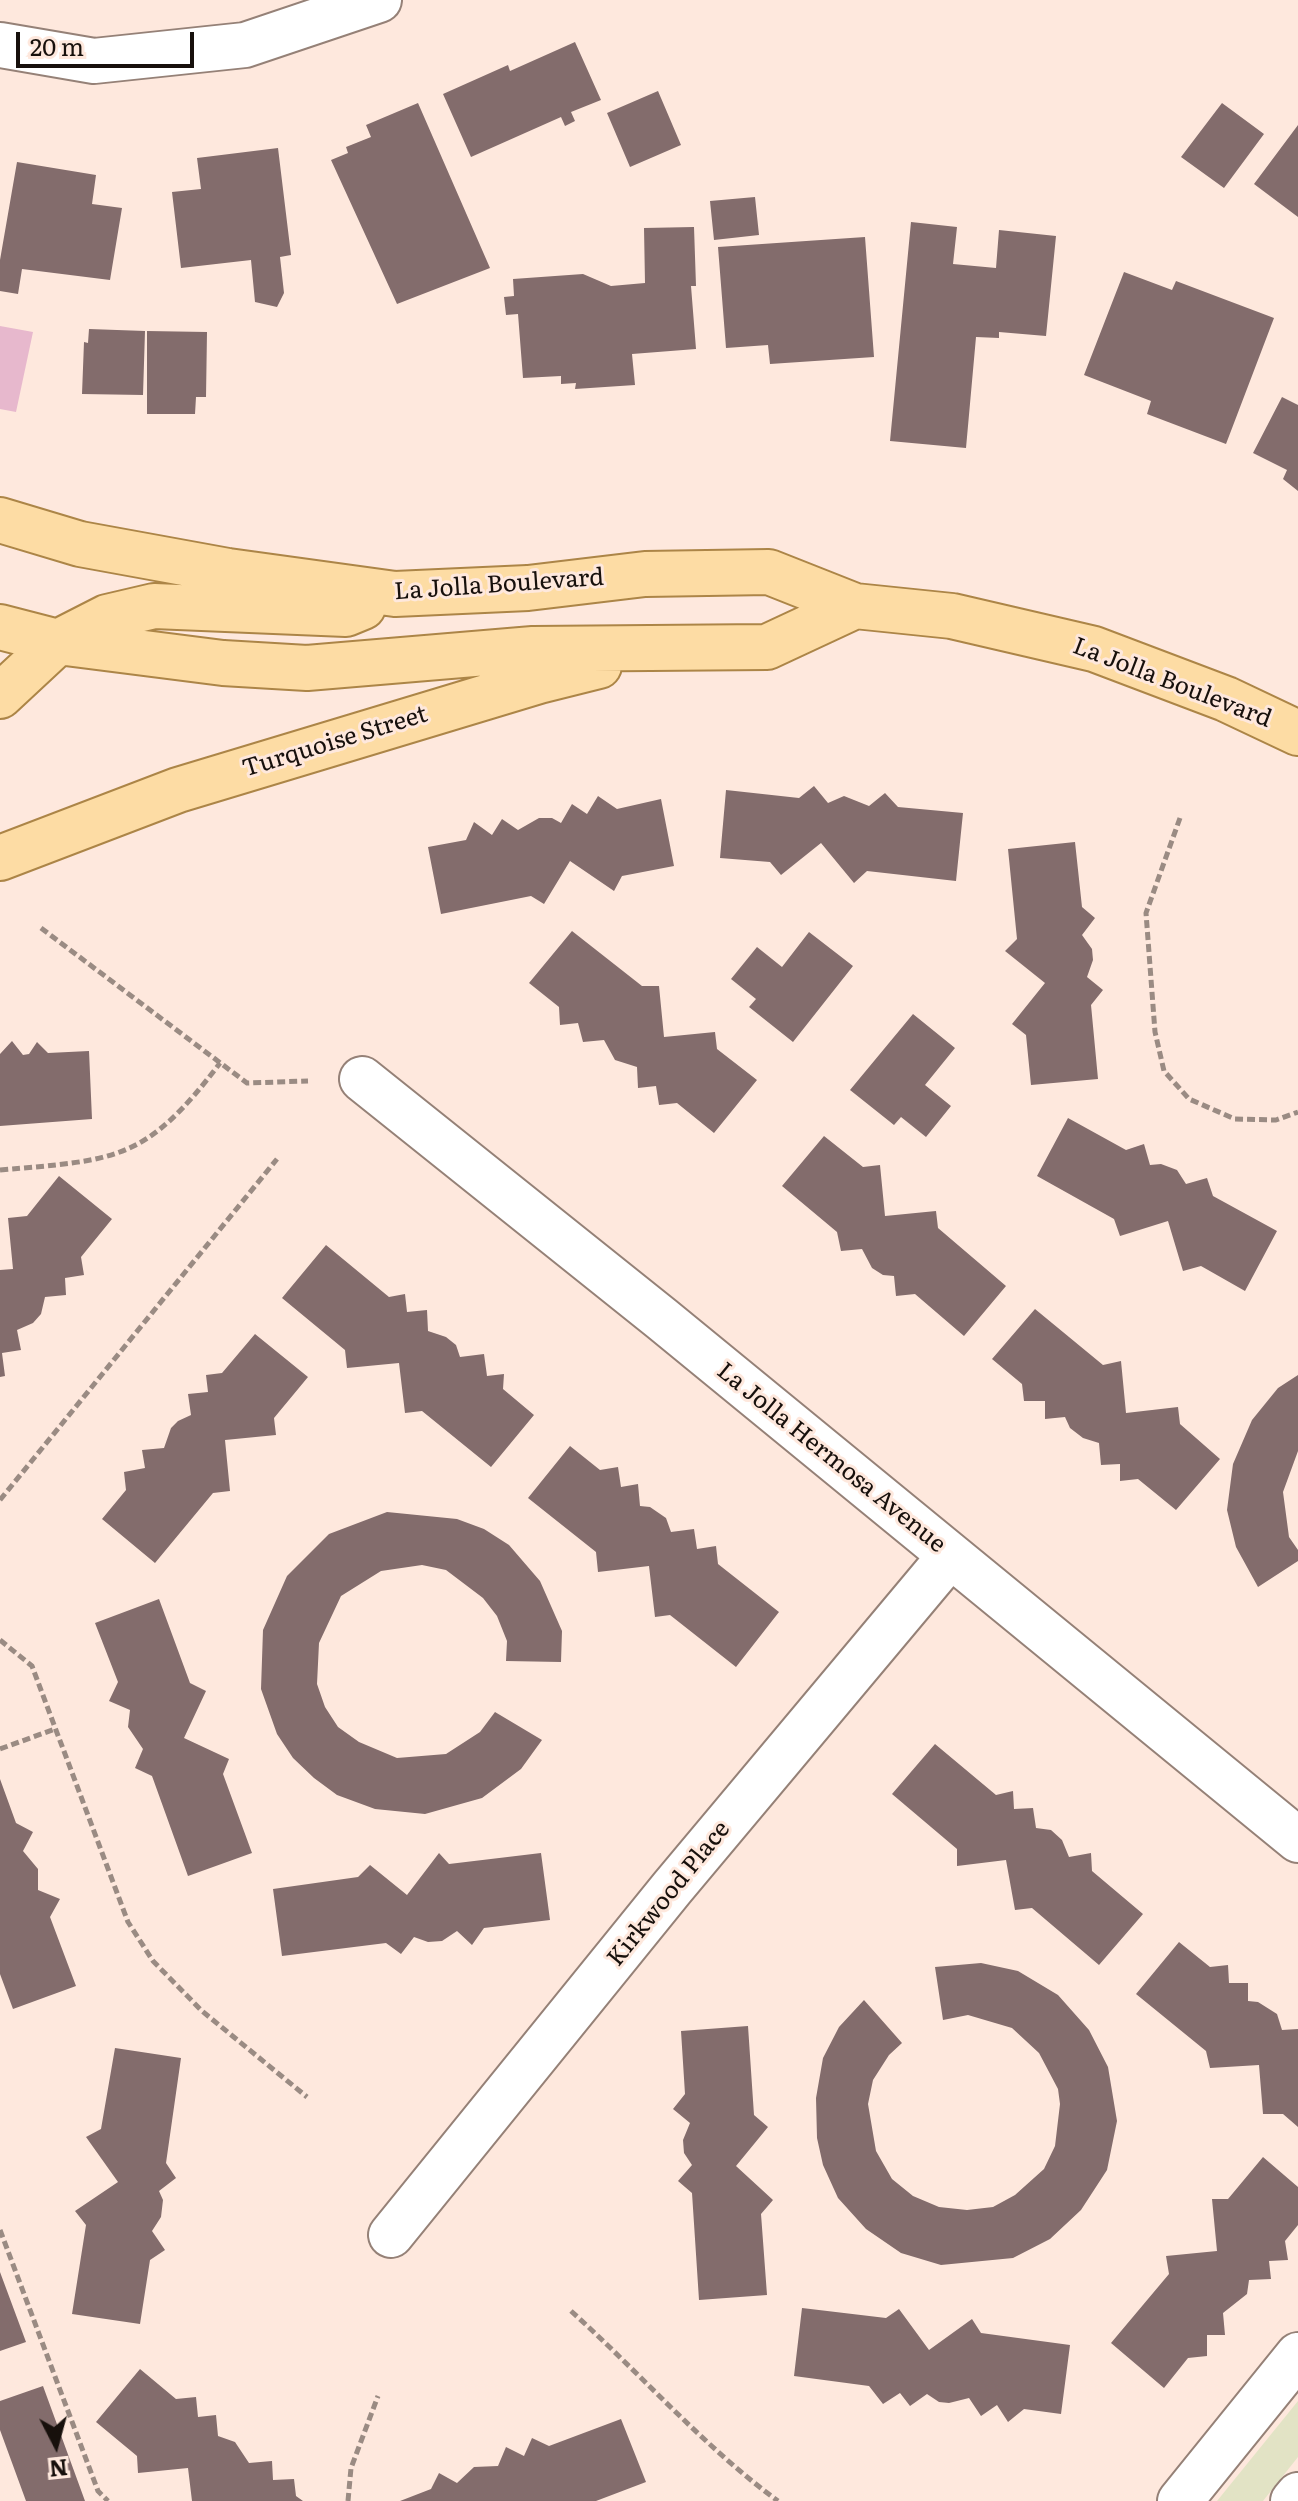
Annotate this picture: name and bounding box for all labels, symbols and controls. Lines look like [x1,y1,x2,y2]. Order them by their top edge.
scale bar [20,16,198,66]
text: 20 m [30,28,84,63]
street label: La Jolla Boulevard [393,563,605,607]
street label: La Jolla Boulevard [1069,632,1275,734]
street label: Turquoise Street [239,700,431,784]
street label: La Jolla Hermosa Avenue [711,1357,951,1559]
street label: Kirkwood Place [602,1815,736,1973]
north arrow [16,2405,96,2485]
text: N [48,2452,69,2487]

